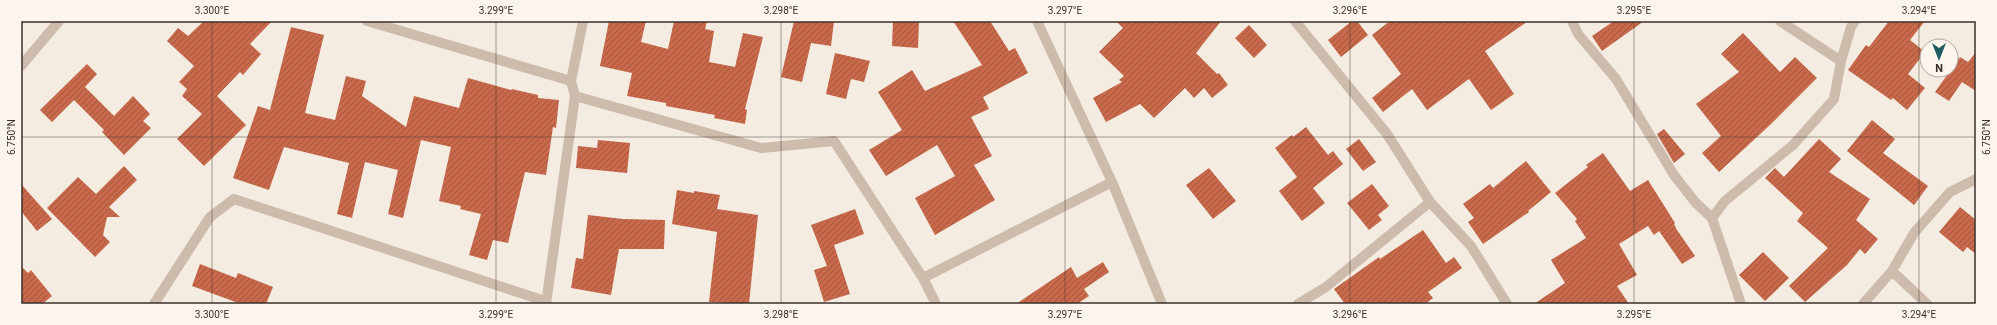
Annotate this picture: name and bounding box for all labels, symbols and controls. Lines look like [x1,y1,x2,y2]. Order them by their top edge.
text: 3.300°E [195,5,230,16]
text: 3.299°E [479,5,514,16]
text: 3.298°E [764,5,799,16]
text: 3.297°E [1048,5,1083,16]
text: 3.296°E [1333,5,1368,16]
text: 3.295°E [1617,5,1652,16]
text: 3.294°E [1902,5,1937,16]
north arrow [1919,38,1959,78]
text: N [1935,61,1943,74]
text: 6.750°N [6,119,17,155]
text: 6.750°N [1981,119,1992,155]
text: 3.300°E [195,309,230,320]
text: 3.299°E [479,309,514,320]
text: 3.298°E [764,309,799,320]
text: 3.297°E [1048,309,1083,320]
text: 3.296°E [1333,309,1368,320]
text: 3.295°E [1617,309,1652,320]
text: 3.294°E [1902,309,1937,320]

